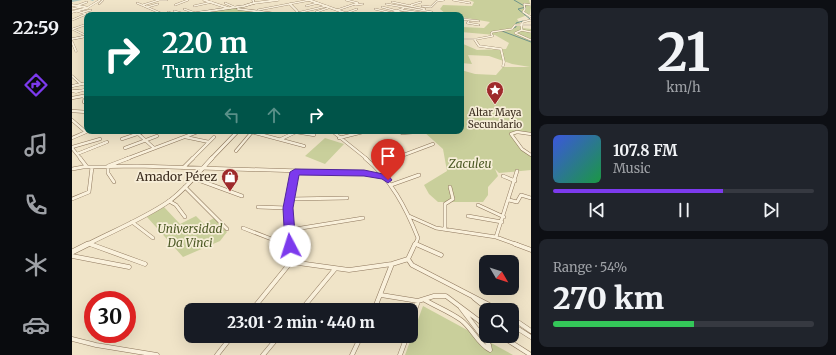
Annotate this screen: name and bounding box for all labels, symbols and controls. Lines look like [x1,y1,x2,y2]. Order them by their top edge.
text: 22:59 [13,16,59,39]
text: 21 [657,20,710,85]
text: 220 m [162,25,248,61]
icon: right [96,28,148,80]
text: Turn right [162,60,253,83]
icon: directions [22,71,50,99]
text: km/h [666,79,701,96]
place icon: Altar Maya Secundario [485,80,505,105]
icon: left [221,104,243,126]
icon: ahead [263,104,285,126]
icon: right [305,104,327,126]
place label: Altar Maya Secundario [468,106,522,131]
icon: music [22,131,50,159]
pin [371,139,405,180]
text: 107.8 FM [613,141,678,160]
icon: arrive [377,145,399,167]
park label: Zaculeu [448,156,491,171]
text: Music [613,160,651,177]
shop icon: Amador Pérez [220,167,240,192]
place label: Amador Pérez [135,169,217,184]
icon: phone [22,191,50,219]
icon: previous [586,199,608,221]
icon: pause [673,199,695,221]
icon: next [760,199,782,221]
park label: Universidad Da Vinci [158,221,223,250]
position arrow [269,225,311,267]
icon: climate [22,251,50,279]
north arrow [479,255,519,295]
map controls [479,255,519,343]
text: Range · 54% [553,259,627,276]
text: 270 km [553,279,664,317]
speed limit sign: 30 [84,291,136,343]
button: search [479,303,519,343]
icon: car [22,311,50,339]
text: 23:01 · 2 min · 440 m [227,313,375,332]

